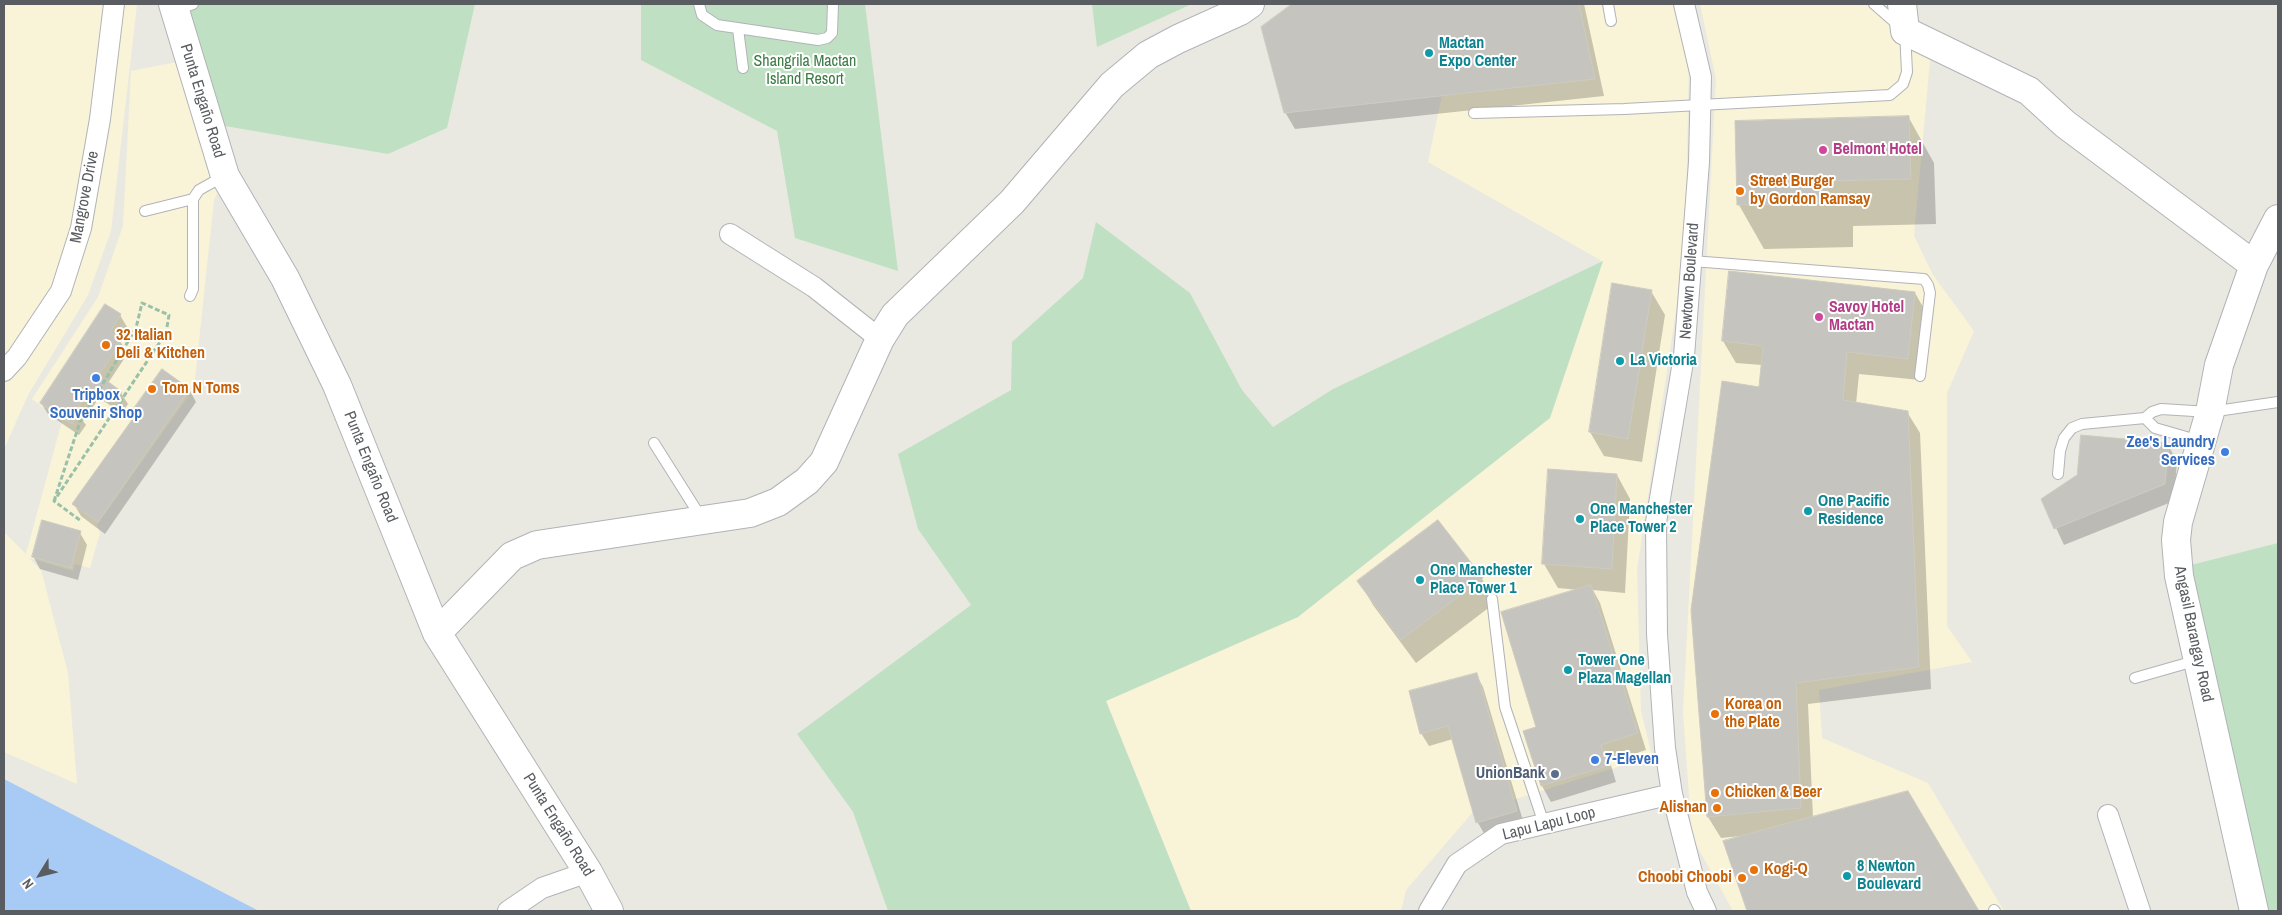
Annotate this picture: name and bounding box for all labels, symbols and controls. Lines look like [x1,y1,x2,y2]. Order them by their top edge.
place label: Mactan Expo Center [1439,34,1516,72]
street label: Punta Engaño Road [176,42,228,160]
marker: Mactan Expo Center [1423,47,1435,59]
park label: Shangrila Mactan Island Resort [754,52,856,90]
place label: Belmont Hotel [1833,140,1922,160]
marker: Belmont Hotel [1817,144,1829,156]
street label: Mangrove Drive [67,149,103,245]
place label: Street Burger by Gordon Ramsay [1750,172,1870,210]
marker: Street Burger by Gordon Ramsay [1734,185,1746,197]
street label: Newtown Boulevard [1676,222,1704,340]
place label: Savoy Hotel Mactan [1829,298,1904,336]
marker: Savoy Hotel Mactan [1813,311,1825,323]
place label: 32 Italian Deli & Kitchen [116,326,205,364]
marker: 32 Italian Deli & Kitchen [100,339,112,351]
place label: La Victoria [1630,351,1697,371]
marker: La Victoria [1614,355,1626,367]
marker: Tripbox Souvenir Shop [90,372,102,384]
place label: Tom N Toms [162,379,240,399]
marker: Tom N Toms [146,383,158,395]
place label: Tripbox Souvenir Shop [50,386,142,424]
street label: Punta Engaño Road [339,409,401,525]
place label: Zee's Laundry Services [2127,433,2215,471]
marker: Zee's Laundry Services [2219,446,2231,458]
place label: One Pacific Residence [1818,492,1889,530]
place label: One Manchester Place Tower 2 [1590,500,1692,538]
marker: One Pacific Residence [1802,505,1814,517]
marker: One Manchester Place Tower 2 [1574,513,1586,525]
place label: One Manchester Place Tower 1 [1430,561,1532,599]
street label: Angasil Barangay Road [2169,564,2217,704]
marker: One Manchester Place Tower 1 [1414,574,1426,586]
place label: Tower One Plaza Magellan [1578,651,1671,689]
marker: Tower One Plaza Magellan [1562,664,1574,676]
place label: Korea on the Plate [1725,695,1782,733]
marker: Korea on the Plate [1709,708,1721,720]
place label: 7-Eleven [1605,750,1659,770]
marker: 7-Eleven [1589,754,1601,766]
place label: UnionBank [1476,764,1545,784]
marker: UnionBank [1549,768,1561,780]
street label: Punta Engaño Road [519,770,597,880]
place label: Chicken & Beer [1725,783,1822,803]
marker: Chicken & Beer [1709,787,1721,799]
place label: Alishan [1660,798,1707,818]
marker: Alishan [1711,802,1723,814]
street label: Lapu Lapu Loop [1501,803,1597,845]
north arrow [15,850,65,900]
place label: 8 Newton Boulevard [1857,857,1921,895]
place label: Kogi-Q [1764,860,1808,880]
marker: Kogi-Q [1748,864,1760,876]
place label: Choobi Choobi [1638,868,1732,888]
marker: 8 Newton Boulevard [1841,870,1853,882]
marker: Choobi Choobi [1736,872,1748,884]
text: N [18,875,38,892]

